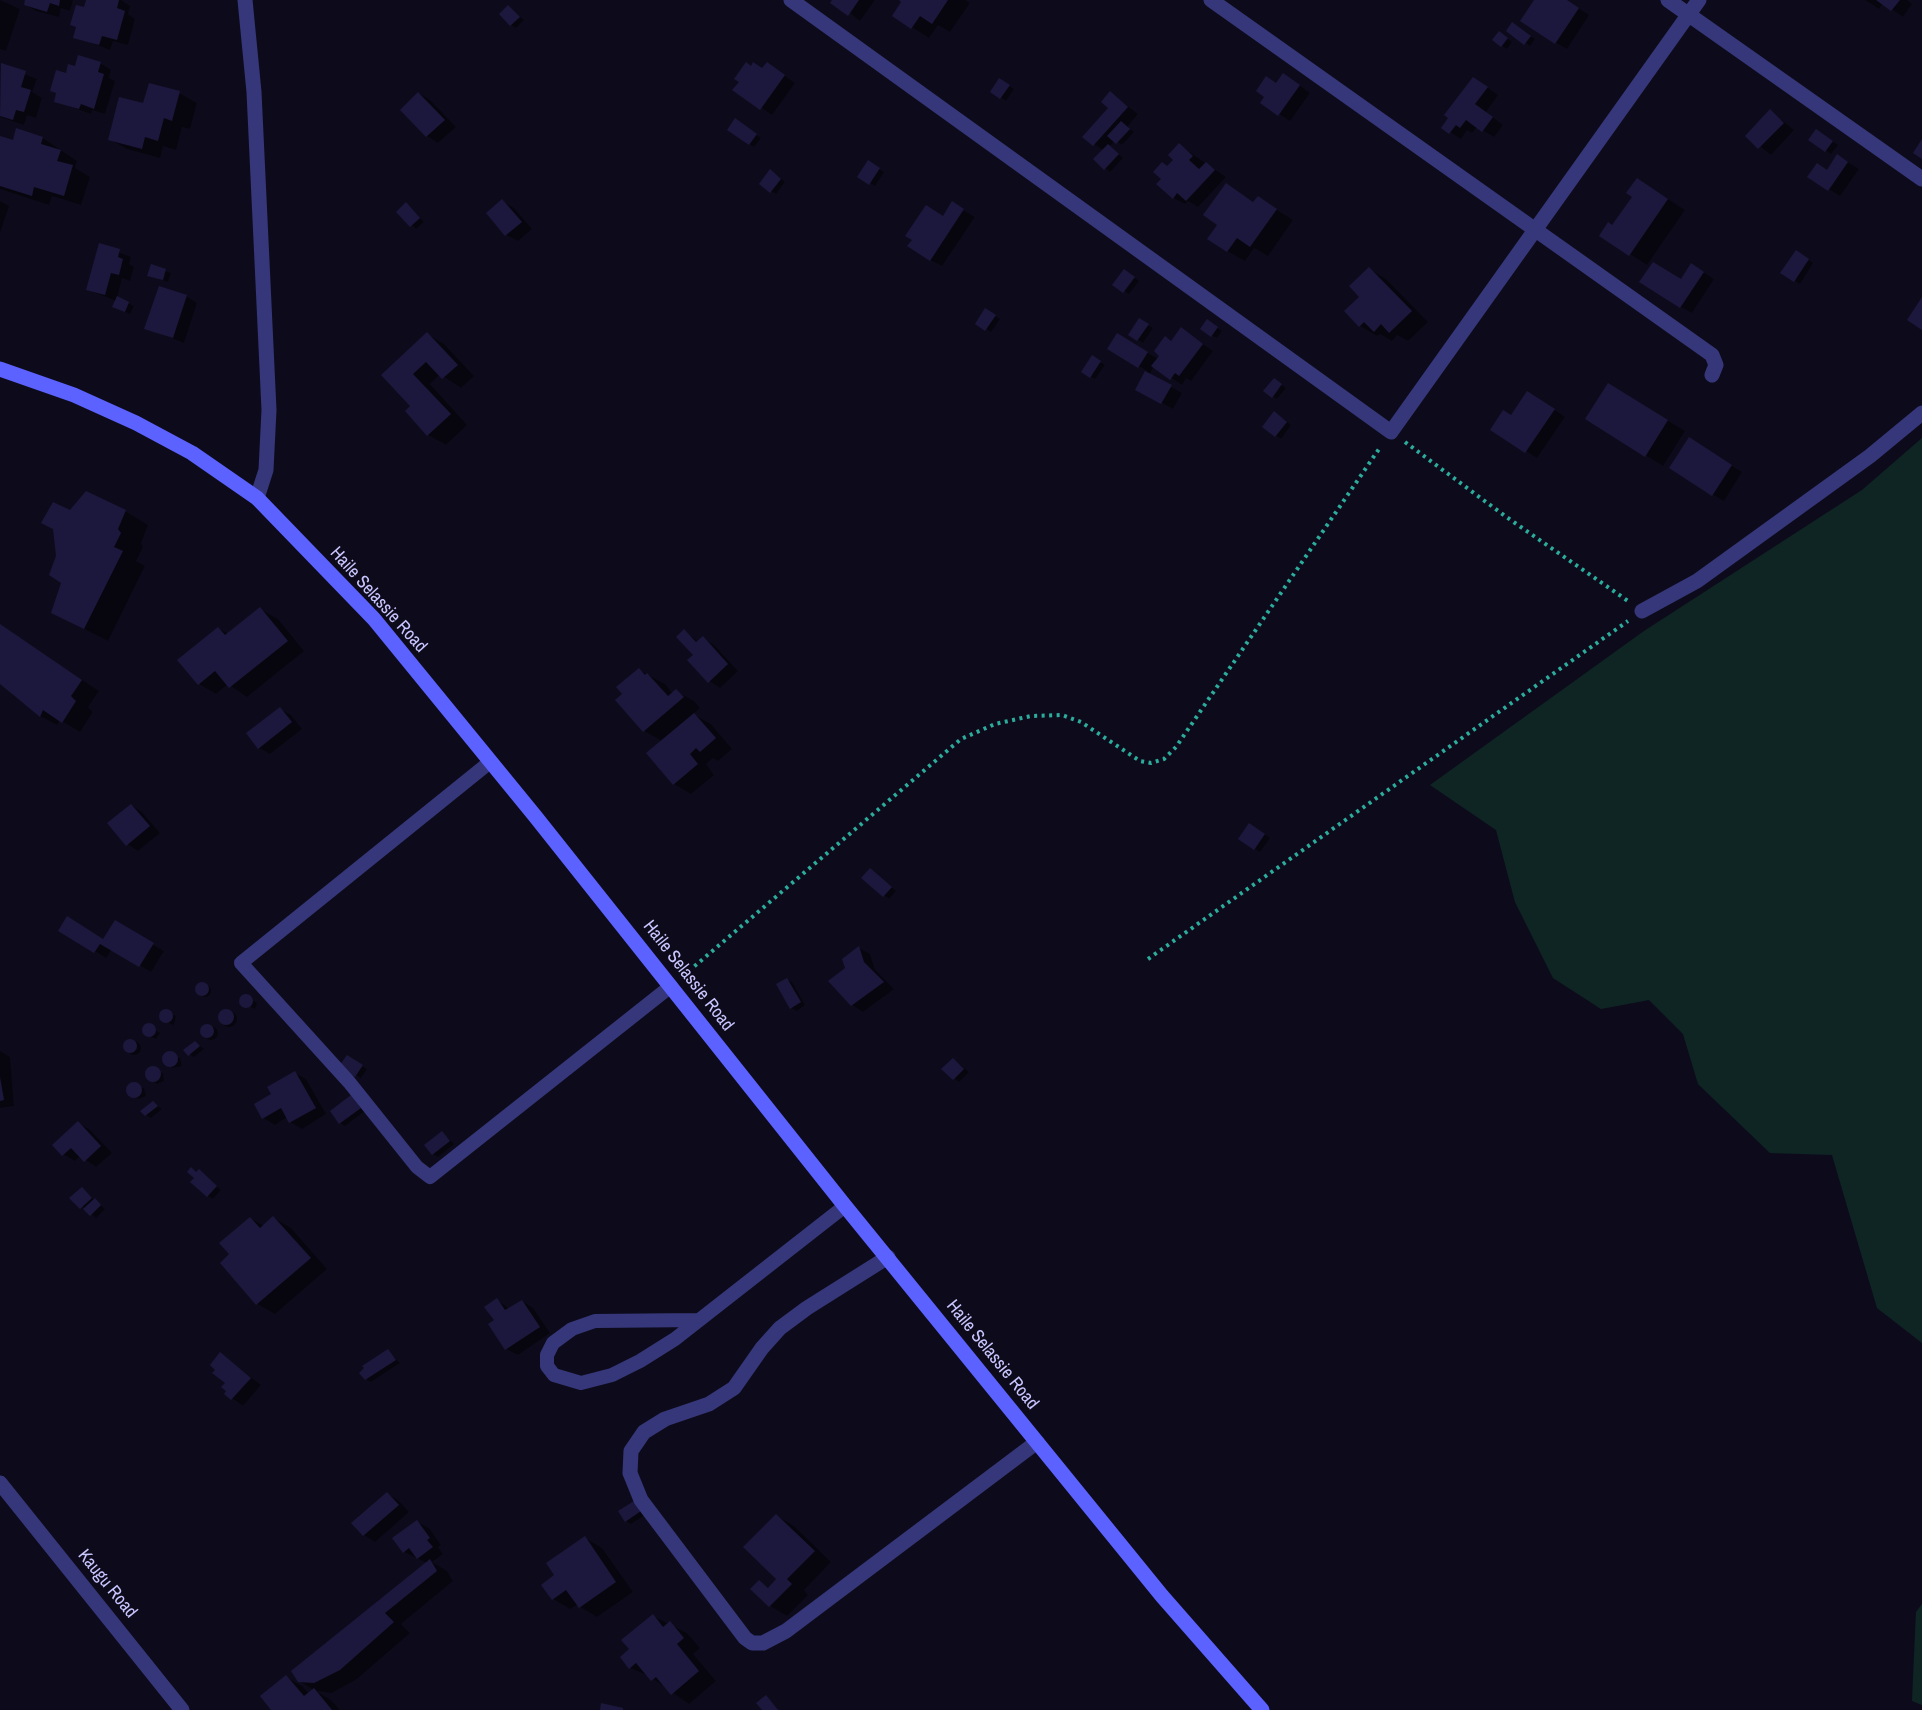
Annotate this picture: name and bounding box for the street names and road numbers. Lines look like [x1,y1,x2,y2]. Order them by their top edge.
street label: Haile Selassie Road [325,543,431,657]
street label: Haile Selassie Road [638,916,738,1036]
street label: Haile Selassie Road [941,1296,1043,1414]
street label: Kaugu Road [73,1545,141,1623]

